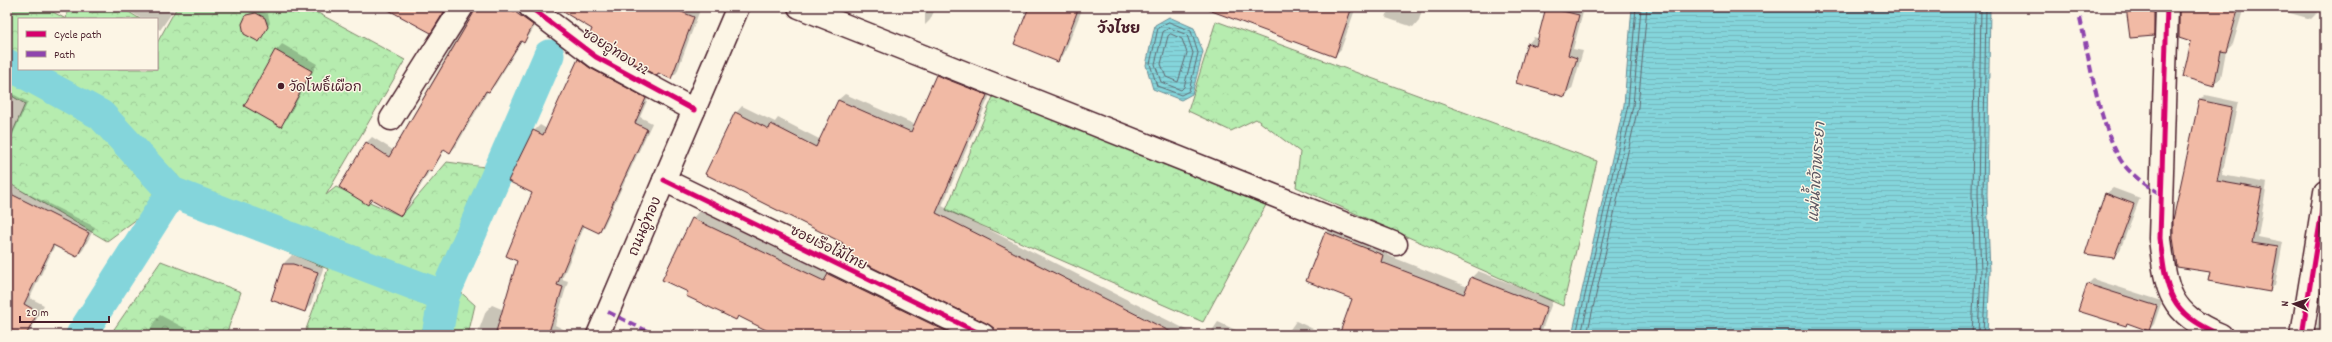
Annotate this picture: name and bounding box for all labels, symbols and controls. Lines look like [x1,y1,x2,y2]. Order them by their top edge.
legend [18,18,158,70]
district label: วังไชย [1098,18,1140,41]
street label: ซอยอู่ทอง 22 [578,24,652,81]
text: Cycle path [54,27,102,44]
text: Path [54,47,75,64]
place label: วัดโพธิ์เผือก [289,75,362,98]
marker: วัดโพธิ์เผือก [276,81,286,91]
water label: แม่น้ำเจ้าพระยา [1799,120,1833,223]
street label: ถนนอู่ทอง [624,194,667,259]
street label: ซอยเรือไม้ไทย [786,221,871,276]
north arrow [2274,284,2314,324]
scale bar [20,298,109,324]
text: N [2278,300,2294,307]
text: 20 m [26,305,49,322]

